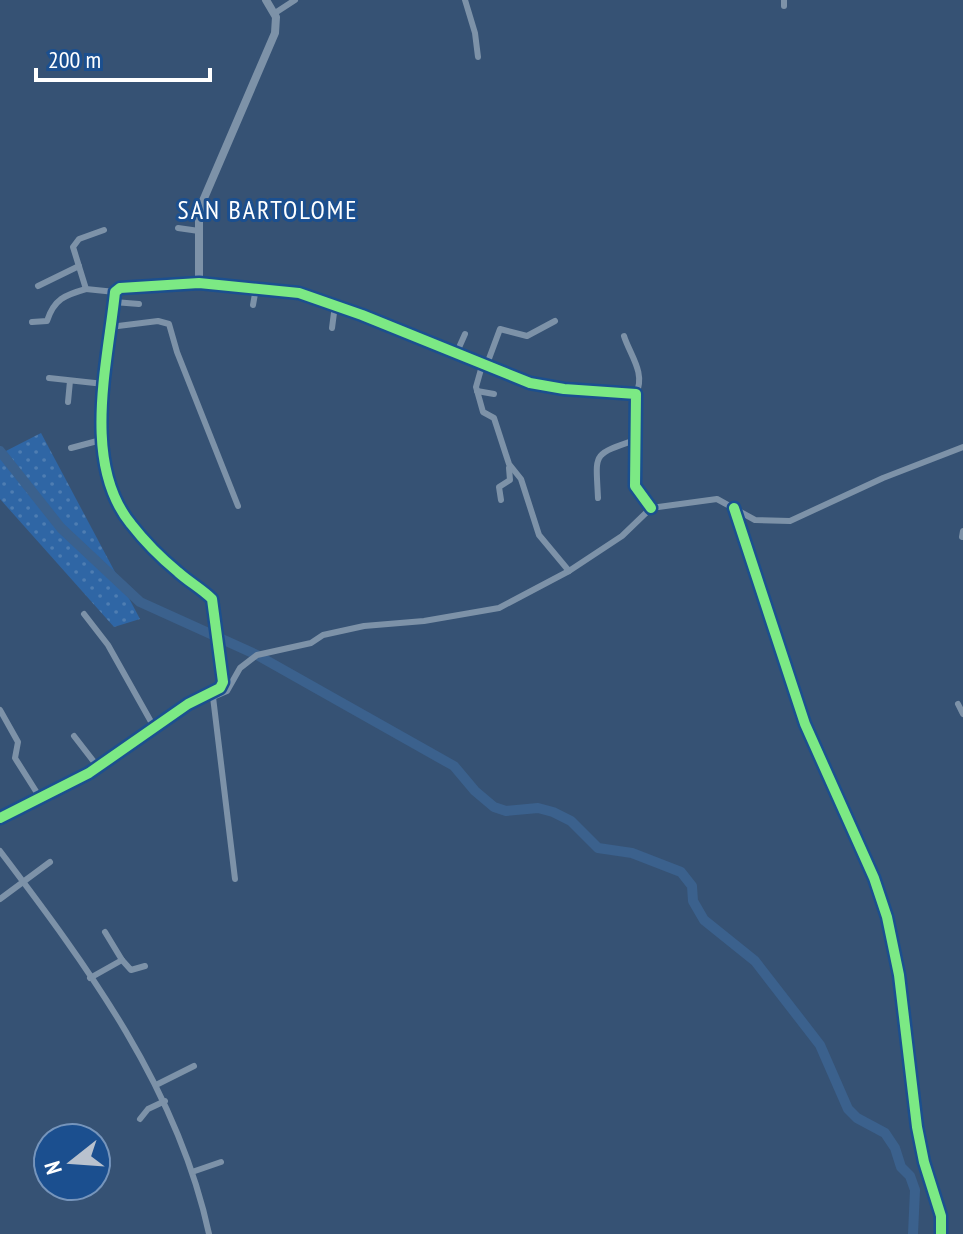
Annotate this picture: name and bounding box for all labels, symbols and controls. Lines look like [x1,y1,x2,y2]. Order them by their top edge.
scale bar [36,32,210,82]
text: 200 m [48,44,101,75]
district label: SAN BARTOLOME [178,193,358,226]
north arrow [32,1122,112,1202]
text: N [38,1158,68,1178]

